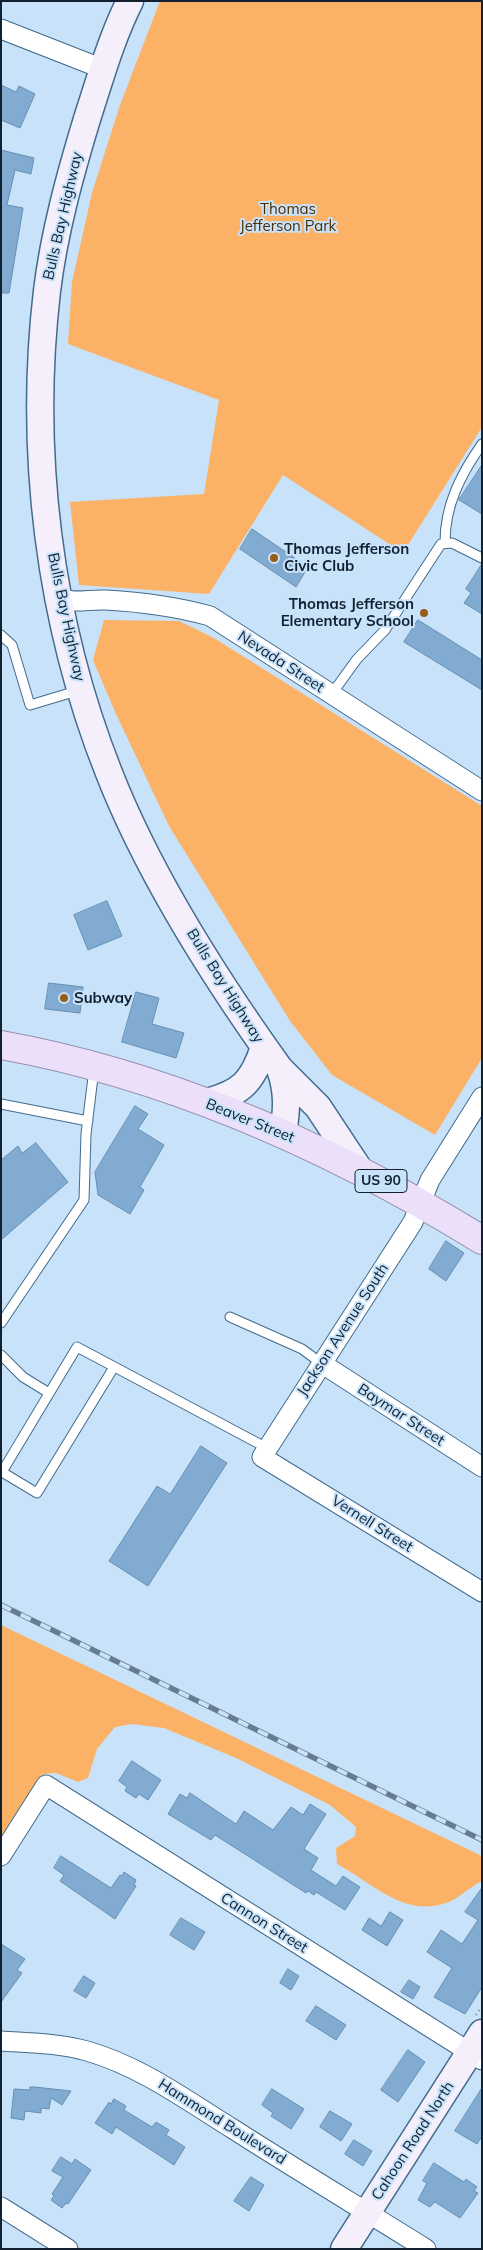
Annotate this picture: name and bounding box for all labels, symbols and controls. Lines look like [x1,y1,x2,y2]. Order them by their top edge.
street label: Bulls Bay Highway [40,150,86,282]
park label: Thomas Jefferson Park [240,200,336,235]
place label: Thomas Jefferson Civic Club [284,540,409,575]
street label: Bulls Bay Highway [44,551,88,683]
marker: Thomas Jefferson Civic Club [268,552,280,564]
place label: Thomas Jefferson Elementary School [281,595,414,630]
marker: Thomas Jefferson Elementary School [418,607,430,619]
street label: Nevada Street [234,627,328,697]
street label: Bulls Bay Highway [183,926,267,1046]
place label: Subway [74,989,132,1007]
marker: Subway [58,992,70,1004]
street label: Beaver Street [203,1095,297,1147]
road number: US 90 [355,1170,407,1192]
street label: Jackson Avenue South [293,1260,393,1400]
street label: Baymar Street [354,1380,448,1450]
street label: Vernell Street [328,1492,416,1556]
street label: Cannon Street [217,1889,311,1957]
street label: Hammond Boulevard [155,2075,289,2169]
street label: Cahoon Road North [368,2078,458,2204]

